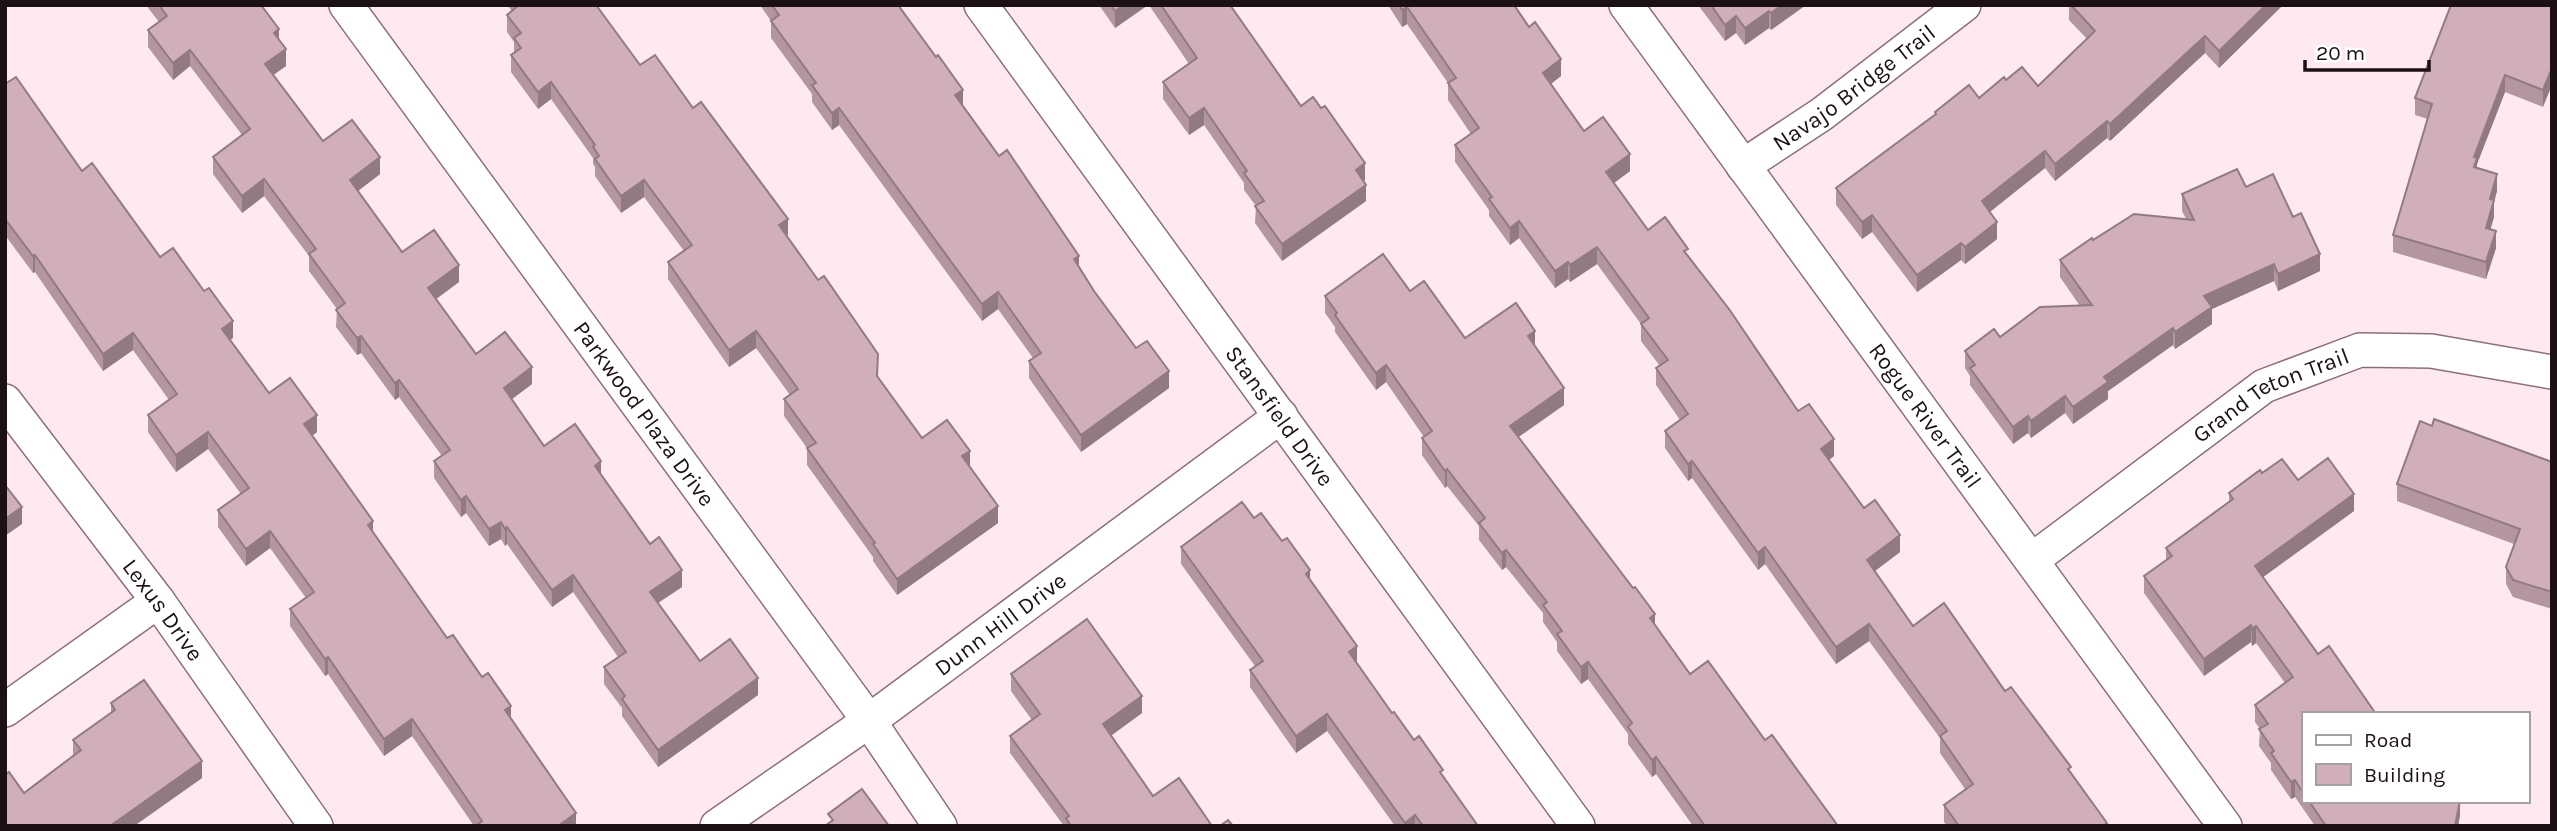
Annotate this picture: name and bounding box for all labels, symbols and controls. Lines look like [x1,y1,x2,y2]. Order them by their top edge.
street label: Navajo Bridge Trail [1768,19,1941,157]
scale bar [2305,28,2429,72]
text: 20 m [2316,41,2365,65]
street label: Parkwood Plaza Drive [568,316,721,512]
street label: Rogue River Trail [1863,338,1987,494]
street label: Stansfield Drive [1219,341,1339,492]
street label: Grand Teton Trail [2188,342,2353,449]
street label: Lexus Drive [117,554,209,666]
street label: Dunn Hill Drive [929,567,1072,682]
legend [2302,712,2529,803]
text: Road [2364,728,2412,752]
text: Building [2364,763,2445,787]

